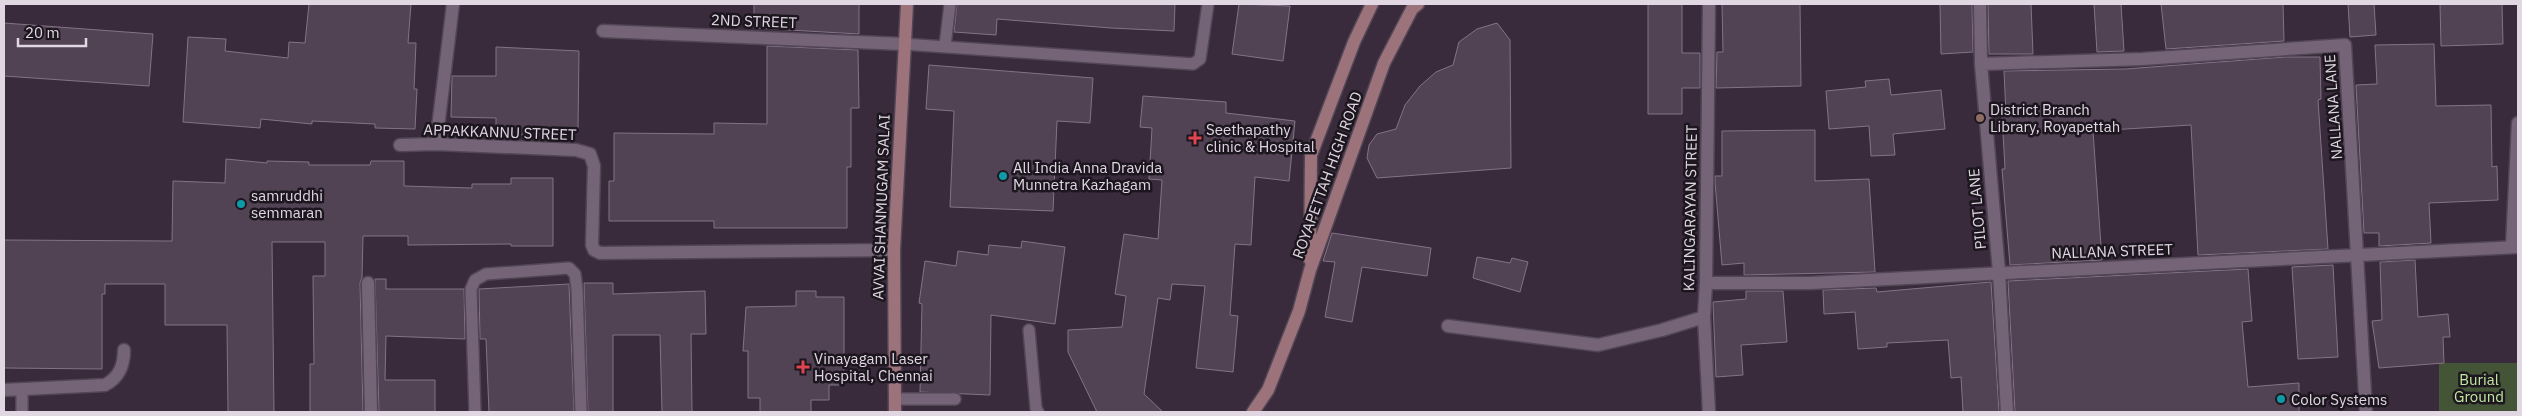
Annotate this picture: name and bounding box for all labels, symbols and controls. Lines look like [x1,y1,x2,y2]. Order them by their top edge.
street label: 2ND STREET [711,10,798,32]
scale bar [18,15,85,47]
text: 20 m [25,23,60,42]
street label: NALLANA LANE [2320,54,2346,160]
street label: ROYAPETTAH HIGH ROAD [1288,89,1366,261]
place label: District Branch Library, Royapettah [1990,100,2120,136]
marker: District Branch Library, Royapettah [1974,112,1986,124]
street label: AVVAI SHANMUGAM SALAI [868,114,894,300]
street label: APPAKKANNU STREET [423,120,577,144]
place label: Seethapathy clinic & Hospital [1206,120,1315,156]
street label: KALINGARAYAN STREET [1679,124,1701,291]
marker: Seethapathy clinic & Hospital [1188,131,1202,145]
place label: All India Anna Dravida Munnetra Kazhagam [1013,158,1162,194]
street label: PILOT LANE [1964,168,1990,250]
marker: All India Anna Dravida Munnetra Kazhagam [997,170,1009,182]
place label: samruddhi semmaran [251,186,323,222]
marker: samruddhi semmaran [235,198,247,210]
street label: NALLANA STREET [2051,239,2174,263]
place label: Vinayagam Laser Hospital, Chennai [814,349,933,385]
marker: Vinayagam Laser Hospital, Chennai [796,360,810,374]
park label: Burial Ground [2454,370,2504,406]
place label: Color Systems [2291,390,2387,409]
marker: Color Systems [2275,393,2287,405]

